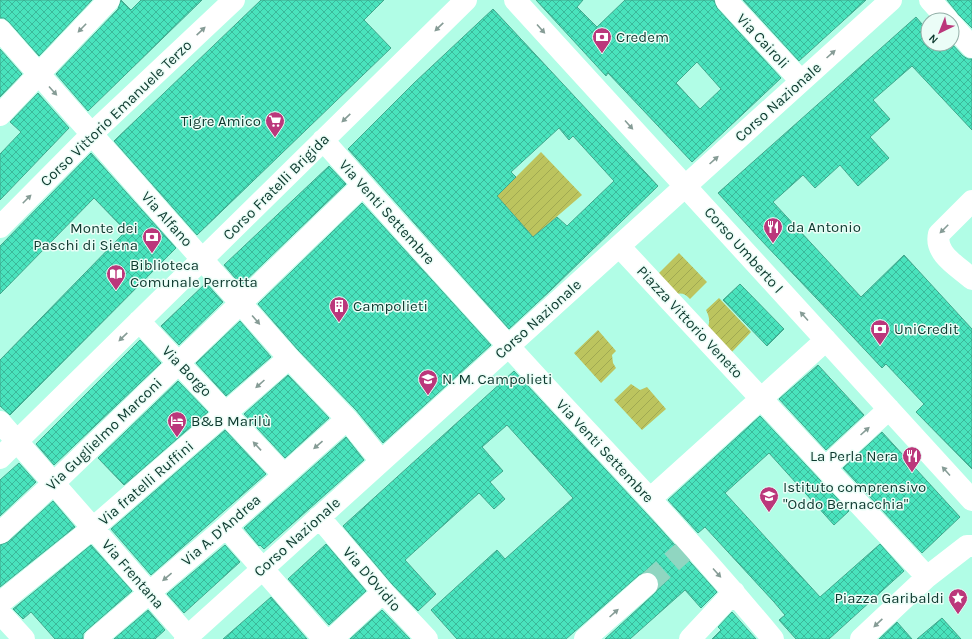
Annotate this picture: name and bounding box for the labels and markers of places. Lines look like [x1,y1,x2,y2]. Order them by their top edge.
bank icon: Credem [591,26,613,54]
place label: Credem [616,28,669,46]
supermarket icon: Tigre Amico [264,110,286,138]
place label: Tigre Amico [181,112,261,130]
restaurant icon: da Antonio [762,216,784,244]
place label: da Antonio [787,218,861,236]
place label: Monte dei Paschi di Siena [33,219,138,254]
bank icon: Monte dei Paschi di Siena [141,226,163,254]
place label: Biblioteca Comunale Perrotta [130,256,258,291]
library icon: Biblioteca Comunale Perrotta [105,263,127,291]
building icon: Campolieti [328,295,350,323]
place label: Campolieti [353,297,428,315]
bank icon: UniCredit [869,318,891,346]
place label: UniCredit [894,320,959,338]
school or university icon: N. M. Campolieti [417,368,439,396]
place label: N. M. Campolieti [442,370,552,388]
hotel icon: B&B Marilù [166,410,188,438]
place label: B&B Marilù [191,412,271,430]
restaurant icon: La Perla Nera [901,445,923,473]
place label: La Perla Nera [810,447,898,465]
place label: Istituto comprensivo "Oddo Bernacchia" [783,478,926,513]
school or university icon: Istituto comprensivo "Oddo Bernacchia" [758,485,780,513]
place icon: Piazza Garibaldi [947,587,969,615]
place label: Piazza Garibaldi [834,589,944,607]

